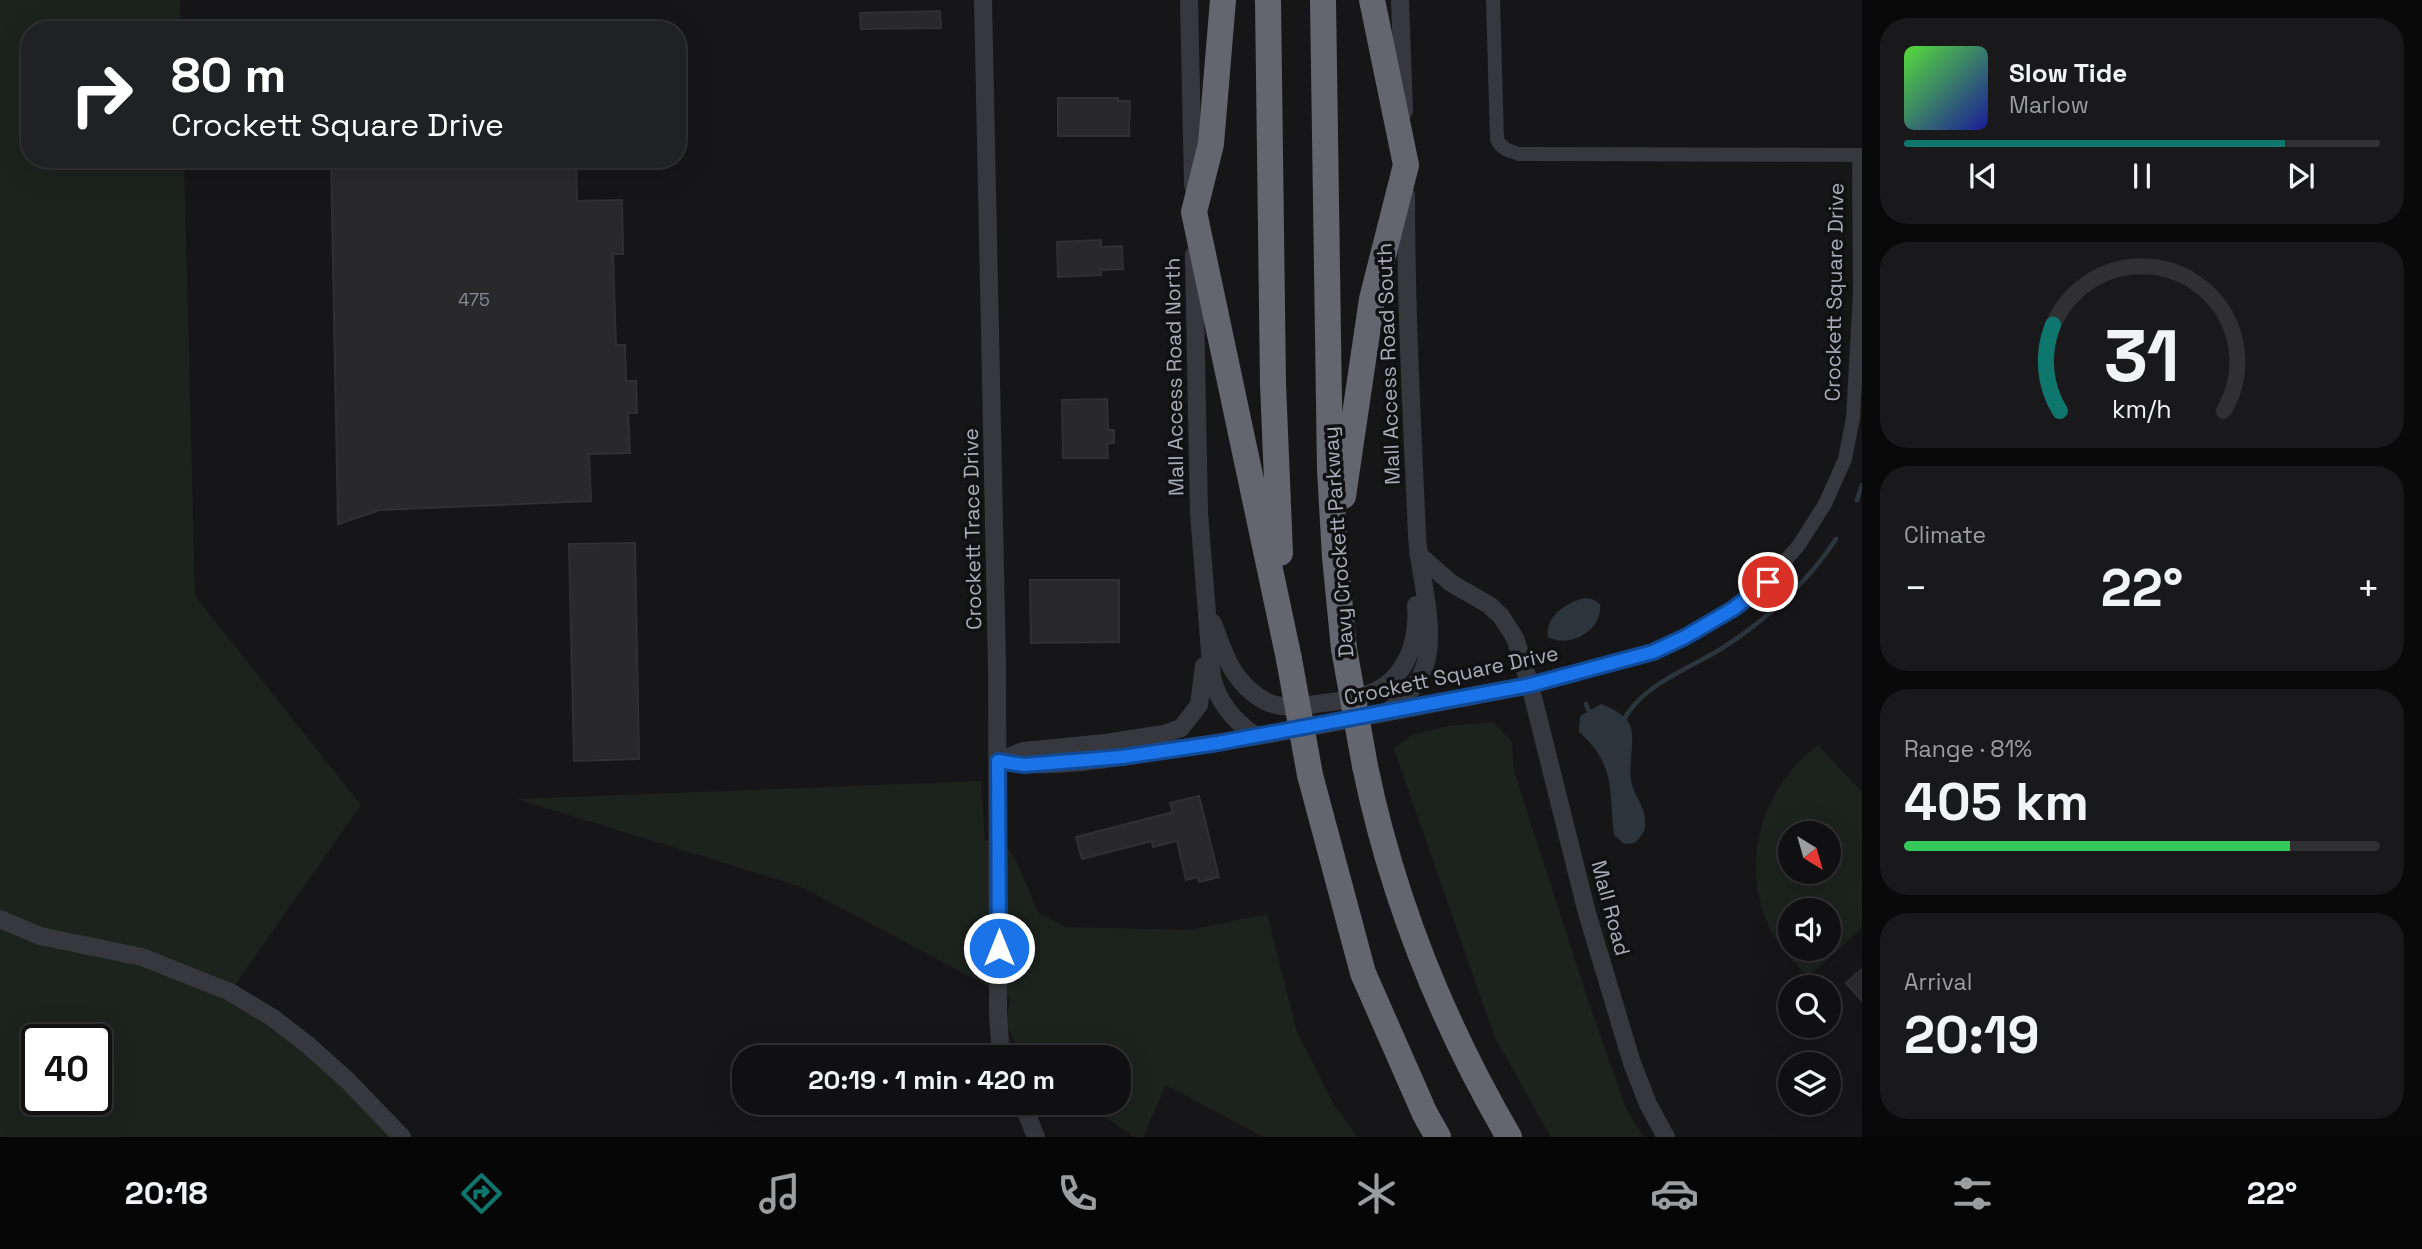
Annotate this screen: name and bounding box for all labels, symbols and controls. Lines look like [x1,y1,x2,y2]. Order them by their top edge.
text: 80 m [171,44,286,106]
icon: right [56,49,147,140]
text: Slow Tide [2009,56,2127,90]
text: Marlow [2009,90,2089,120]
text: Crockett Square Drive [171,105,504,145]
icon: previous [1964,157,2002,195]
icon: pause [2123,157,2161,195]
icon: next [2282,157,2320,195]
street label: Crockett Square Drive [1819,183,1849,401]
street label: Mall Access Road South [1370,243,1406,485]
street label: Mall Access Road North [1158,258,1190,496]
house number: 475 [458,288,490,311]
text: 31 [2104,309,2180,402]
text: km/h [2112,392,2172,424]
street label: Davy Crockett Parkway [1316,426,1360,658]
street label: Crockett Trace Drive [957,428,987,630]
text: Climate [1904,520,1986,550]
pin [1738,552,1798,612]
text: 22° [2101,555,2183,621]
icon: arrive [1749,563,1787,601]
text: − [1904,564,1928,612]
text: + [2356,564,2380,612]
street label: Crockett Square Drive [1341,639,1561,711]
text: Range · 81% [1904,734,2032,764]
text: 405 km [1904,769,2089,835]
north arrow [1778,821,1841,884]
map controls [1778,821,1841,1115]
street label: Mall Road [1585,857,1637,959]
button: sound [1778,898,1841,961]
position arrow [962,911,1036,985]
text: Arrival [1904,967,1972,997]
button: search [1778,975,1841,1038]
text: 20:19 [1904,1002,2040,1068]
speed limit sign: 40 [21,1024,112,1115]
button: layers [1778,1052,1841,1115]
text: 20:19 · 1 min · 420 m [808,1063,1055,1097]
icon: directions [457,1169,506,1218]
icon: music [755,1169,804,1218]
icon: phone [1053,1169,1102,1218]
icon: climate [1352,1169,1401,1218]
icon: car [1650,1169,1699,1218]
icon: filters [1948,1169,1997,1218]
text: 20:18 [125,1173,208,1213]
text: 22° [2247,1173,2297,1213]

